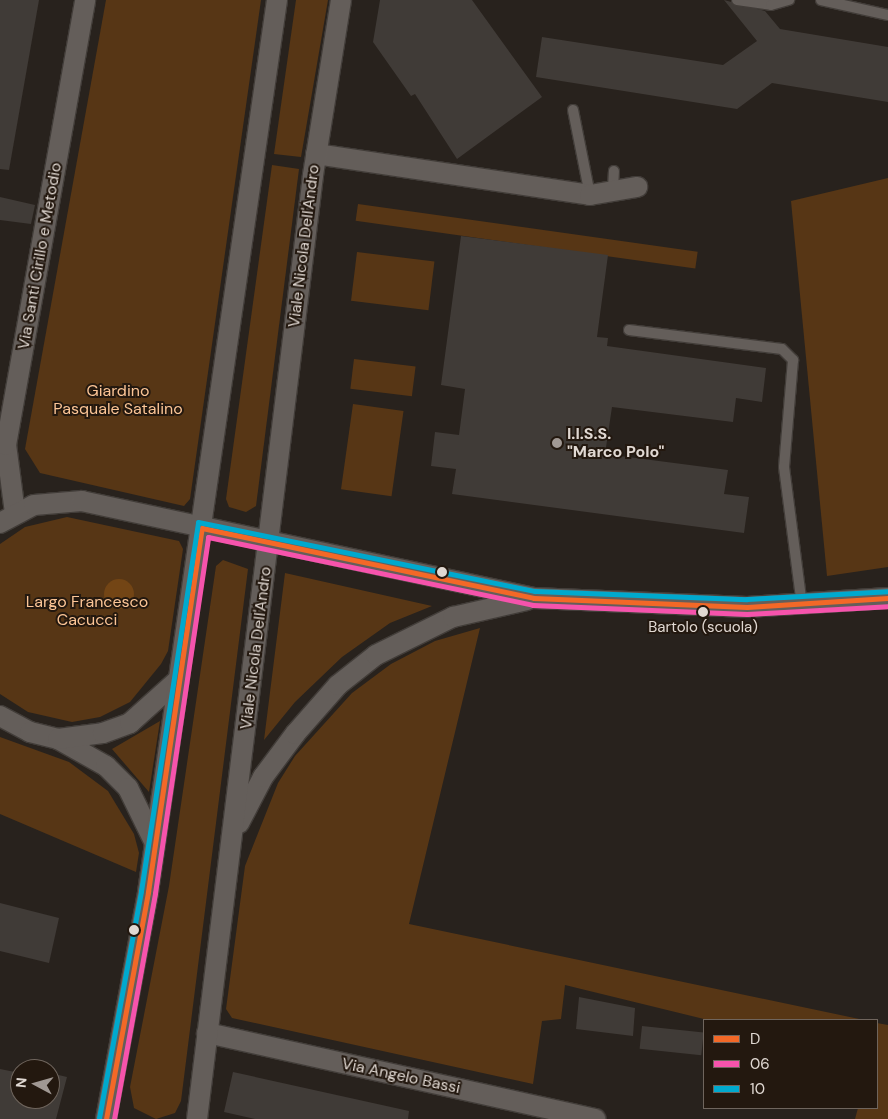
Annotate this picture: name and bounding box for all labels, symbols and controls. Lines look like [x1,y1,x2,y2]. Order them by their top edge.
street label: Via Santi Cirillo e Metodio [14,161,66,351]
street label: Viale Nicola Dell'Andro [284,163,324,329]
park label: Giardino Pasquale Satalino [53,381,183,419]
place label: I.I.S.S. "Marco Polo" [567,424,664,462]
marker: I.I.S.S. "Marco Polo" [551,437,563,449]
street label: Viale Nicola Dell'Andro [236,565,276,731]
unlabelled marker [437,567,447,577]
park label: Largo Francesco Cacucci [26,592,148,630]
marker: Bartolo (scuola) [698,607,708,617]
place label: Bartolo (scuola) [648,619,758,637]
unlabelled marker [129,925,139,935]
legend [703,1019,878,1109]
text: D [750,1029,760,1049]
street label: Via Angelo Bassi [340,1054,462,1098]
text: 06 [750,1054,770,1074]
north arrow [10,1059,60,1109]
text: N [12,1077,31,1089]
text: 10 [750,1079,765,1099]

